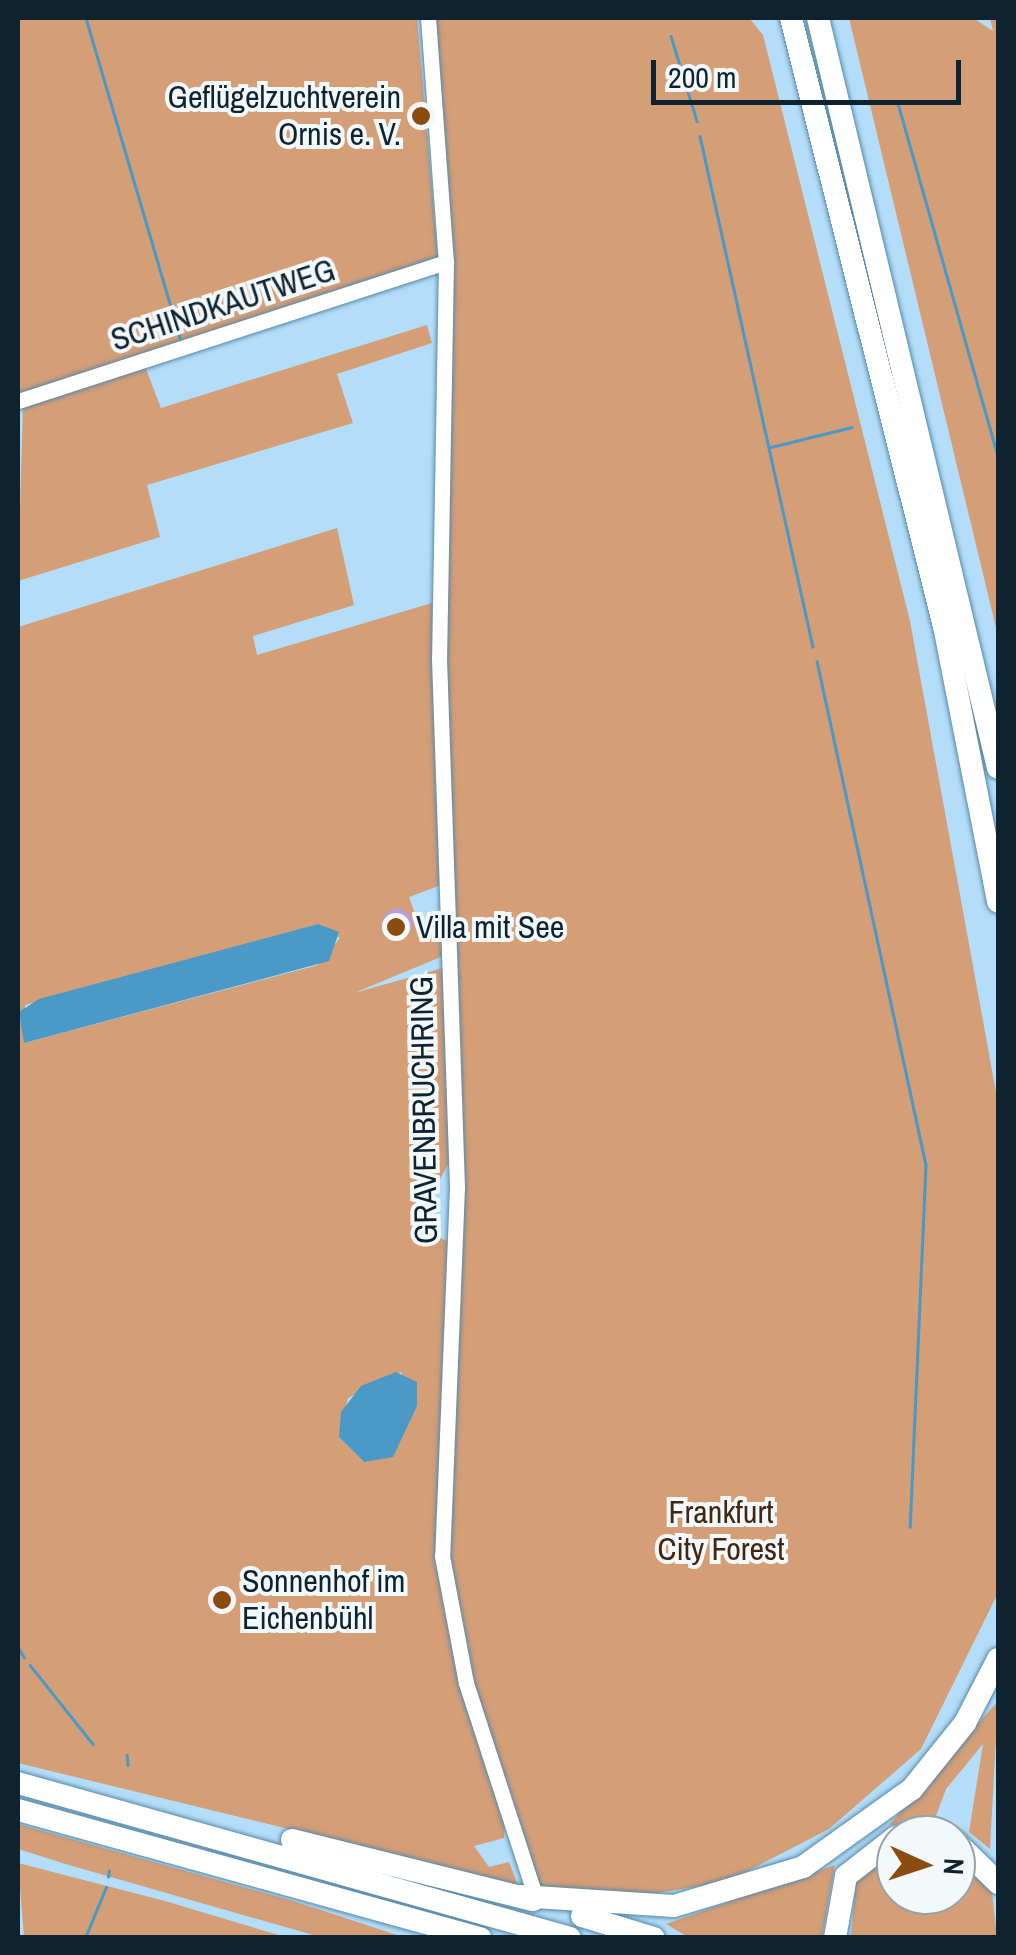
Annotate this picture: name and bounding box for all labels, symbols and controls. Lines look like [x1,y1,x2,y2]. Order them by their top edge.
scale bar [656,40,966,102]
text: 200 m [668,57,736,97]
place label: Geflügelzuchtverein Ornis e. V. [168,79,401,154]
marker: Geflügelzuchtverein Ornis e. V. [410,105,432,127]
street label: SCHINDKAUTWEG [106,251,340,359]
place label: Villa mit See [416,908,564,946]
marker: Villa mit See [385,916,407,938]
street label: GRAVENBRUCHRING [402,976,446,1244]
park label: Frankfurt City Forest [657,1494,785,1569]
place label: Sonnenhof im Eichenbühl [242,1563,405,1638]
marker: Sonnenhof im Eichenbühl [211,1589,233,1611]
north arrow [876,1815,976,1915]
text: N [935,1857,973,1876]

